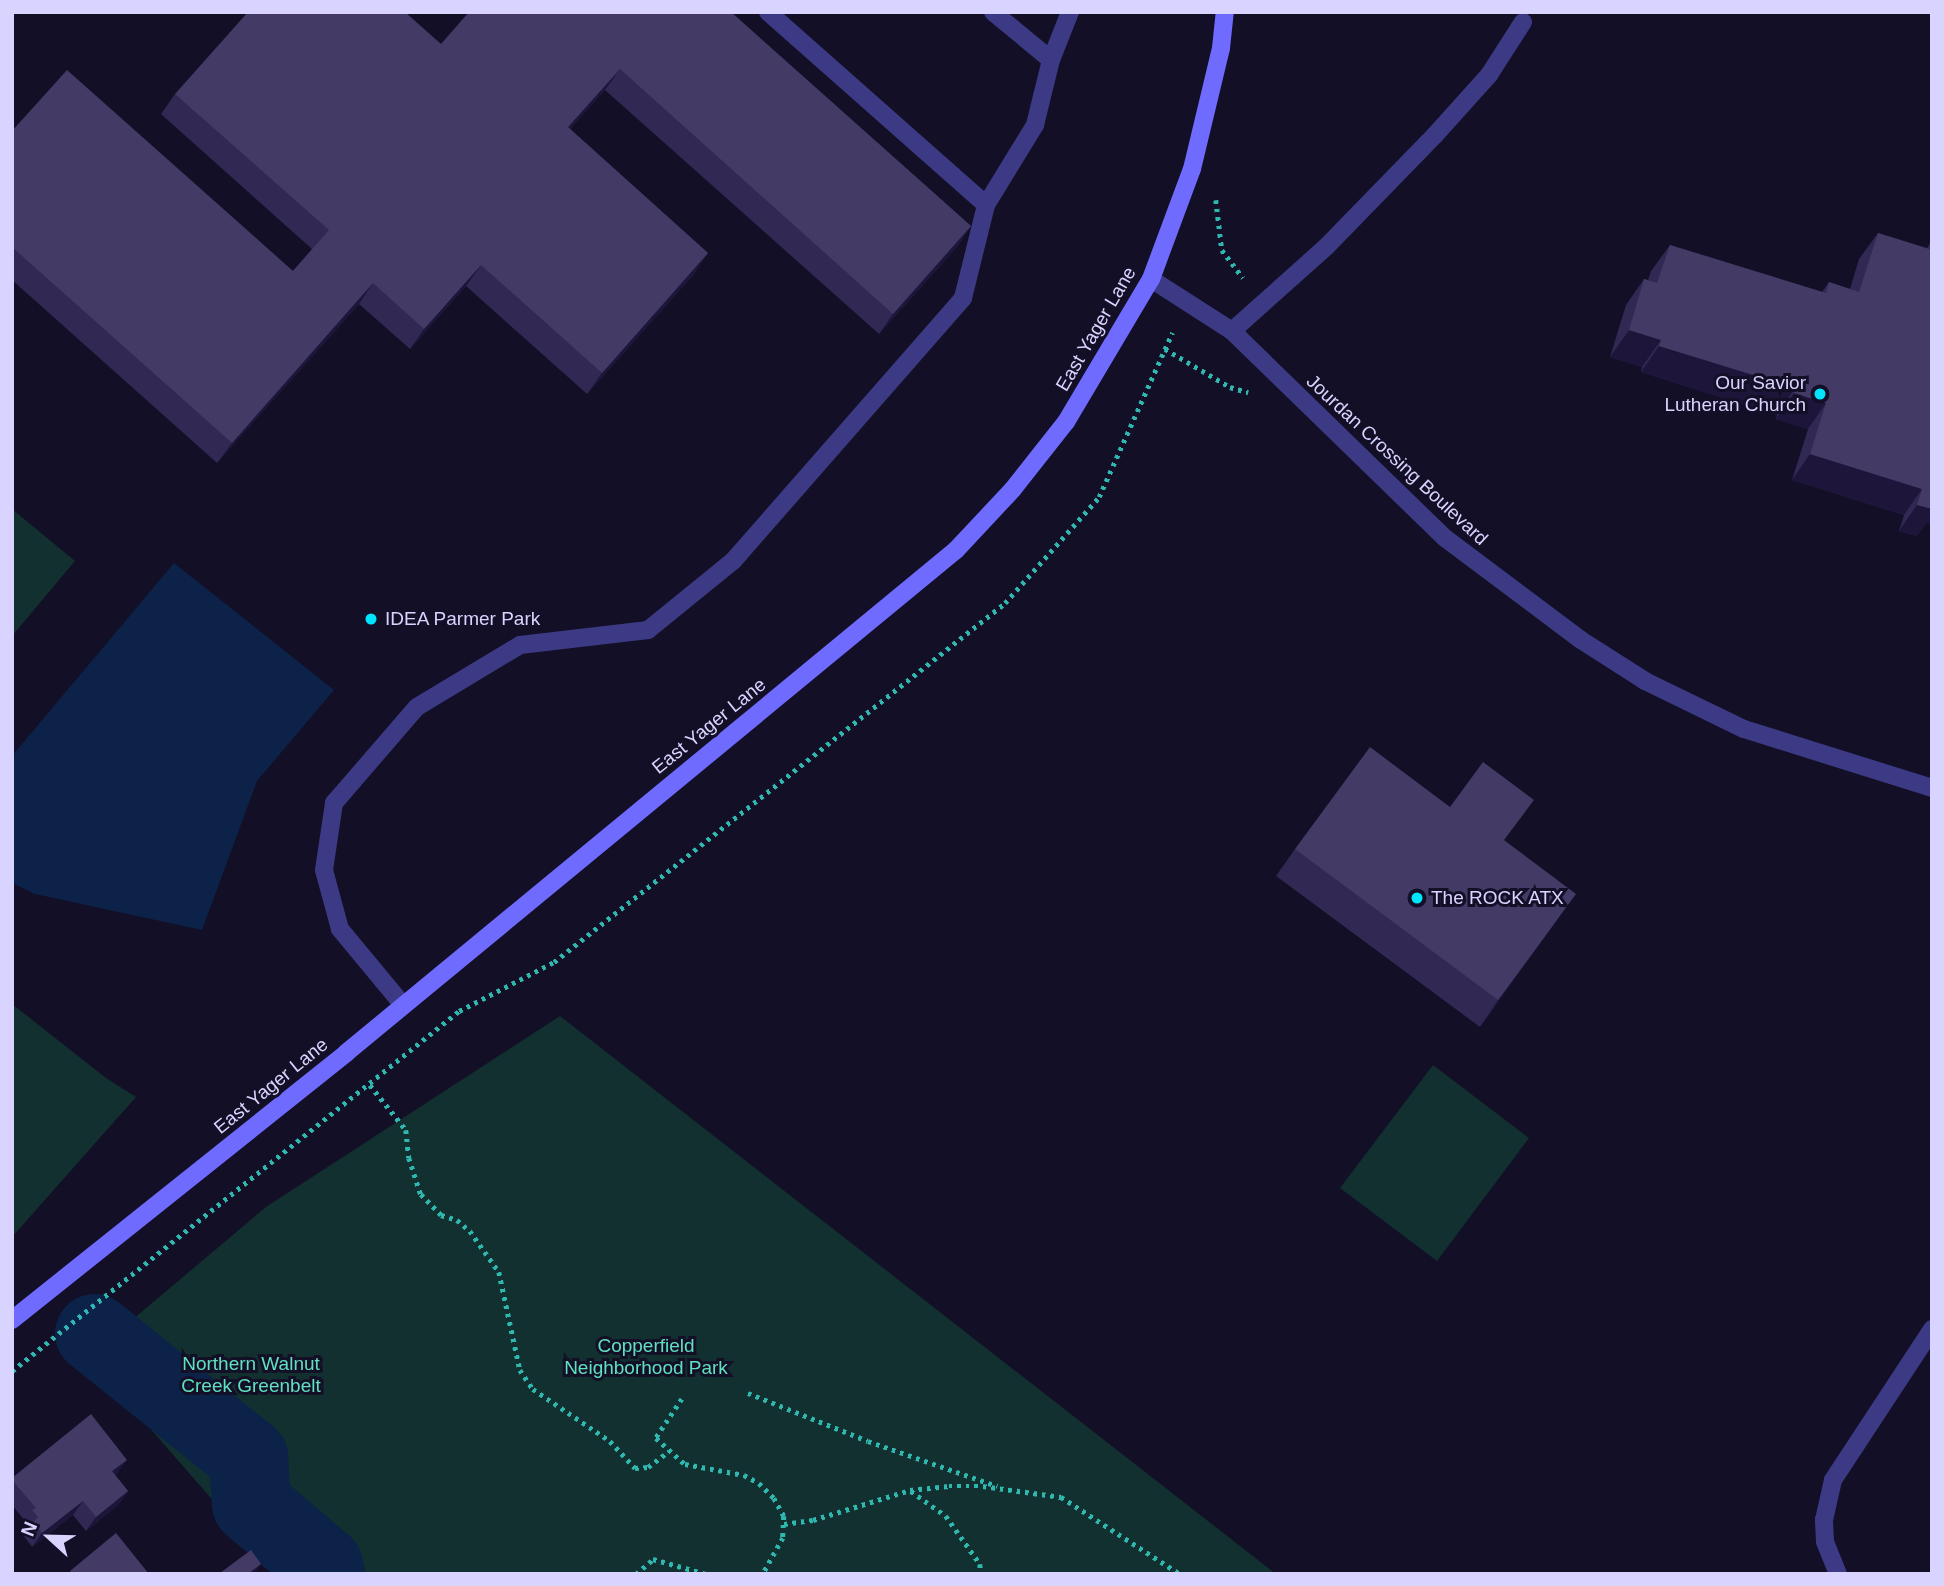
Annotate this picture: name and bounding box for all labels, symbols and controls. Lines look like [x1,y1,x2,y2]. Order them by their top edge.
street label: East Yager Lane [1051,263,1141,395]
street label: Jourdan Crossing Boulevard [1302,370,1492,550]
place label: Our Savior Lutheran Church [1664,372,1806,416]
marker: Our Savior Lutheran Church [1812,386,1828,402]
place label: IDEA Parmer Park [385,608,541,630]
marker: IDEA Parmer Park [363,611,379,627]
street label: East Yager Lane [647,673,771,779]
place label: The ROCK ATX [1431,887,1565,909]
marker: The ROCK ATX [1409,890,1425,906]
street label: East Yager Lane [209,1033,333,1139]
park label: Copperfield Neighborhood Park [564,1335,728,1379]
park label: Northern Walnut Creek Greenbelt [181,1353,321,1397]
north arrow [14,1502,84,1572]
text: N [17,1519,41,1539]

